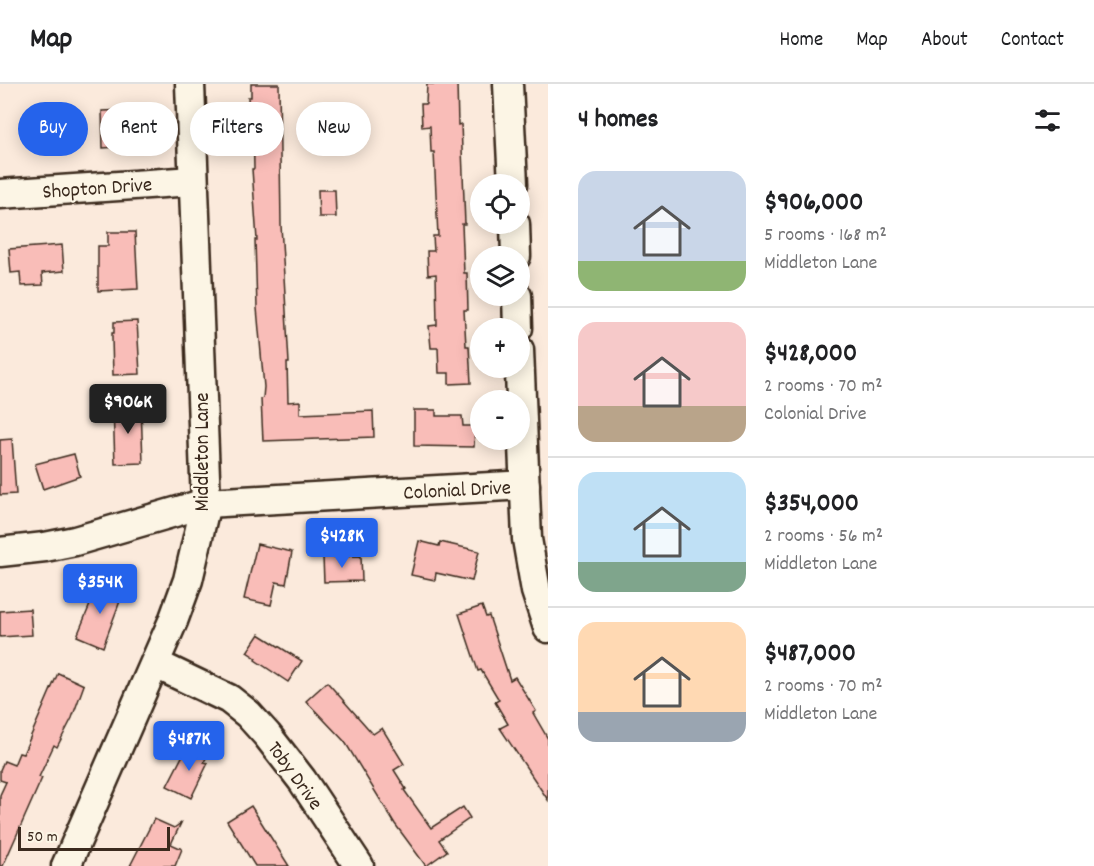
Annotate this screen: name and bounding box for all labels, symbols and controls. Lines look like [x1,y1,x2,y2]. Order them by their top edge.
text: Map [30,21,72,61]
text: Home [779,26,823,56]
text: Map [856,26,888,56]
text: About [921,26,968,56]
text: Contact [1001,26,1064,56]
chip: Buy [18,102,88,156]
chip: Rent [100,102,178,156]
chip: Filters [190,102,284,156]
chip: New [296,102,371,156]
text: 4 homes [578,102,658,139]
icon: filters [1031,104,1064,137]
street label: Shopton Drive [41,171,153,209]
map controls [470,174,530,450]
button: locate [470,174,530,234]
text: $906,000 [764,185,863,222]
icon: home [626,195,698,267]
text: 5 rooms · 168 m² [764,222,887,250]
button: layers [470,246,530,306]
text: Middleton Lane [764,250,877,278]
button: + [470,318,530,378]
text: $428,000 [764,336,857,373]
icon: home [626,346,698,418]
text: 2 rooms · 70 m² [764,373,883,401]
pin: $906K [86,384,170,435]
text: $906K [103,389,153,417]
button: − [470,390,530,450]
street label: Middleton Lane [189,392,219,512]
text: Colonial Drive [764,401,867,429]
street label: Colonial Drive [403,474,512,510]
text: $354,000 [764,486,859,523]
icon: home [626,496,698,568]
pin: $428K [300,518,384,569]
text: $428K [320,523,364,551]
text: 2 rooms · 56 m² [764,523,883,551]
text: Middleton Lane [764,551,877,579]
pin: $354K [58,564,142,615]
text: $354K [77,569,123,597]
text: $487,000 [764,636,856,673]
icon: home [626,646,698,718]
text: 2 rooms · 70 m² [764,673,883,701]
text: Middleton Lane [764,701,877,729]
pin: $487K [147,721,231,772]
text: $487K [167,726,211,754]
street label: Toby Drive [258,736,329,817]
scale bar [18,824,170,852]
text: 50 m [27,826,58,849]

